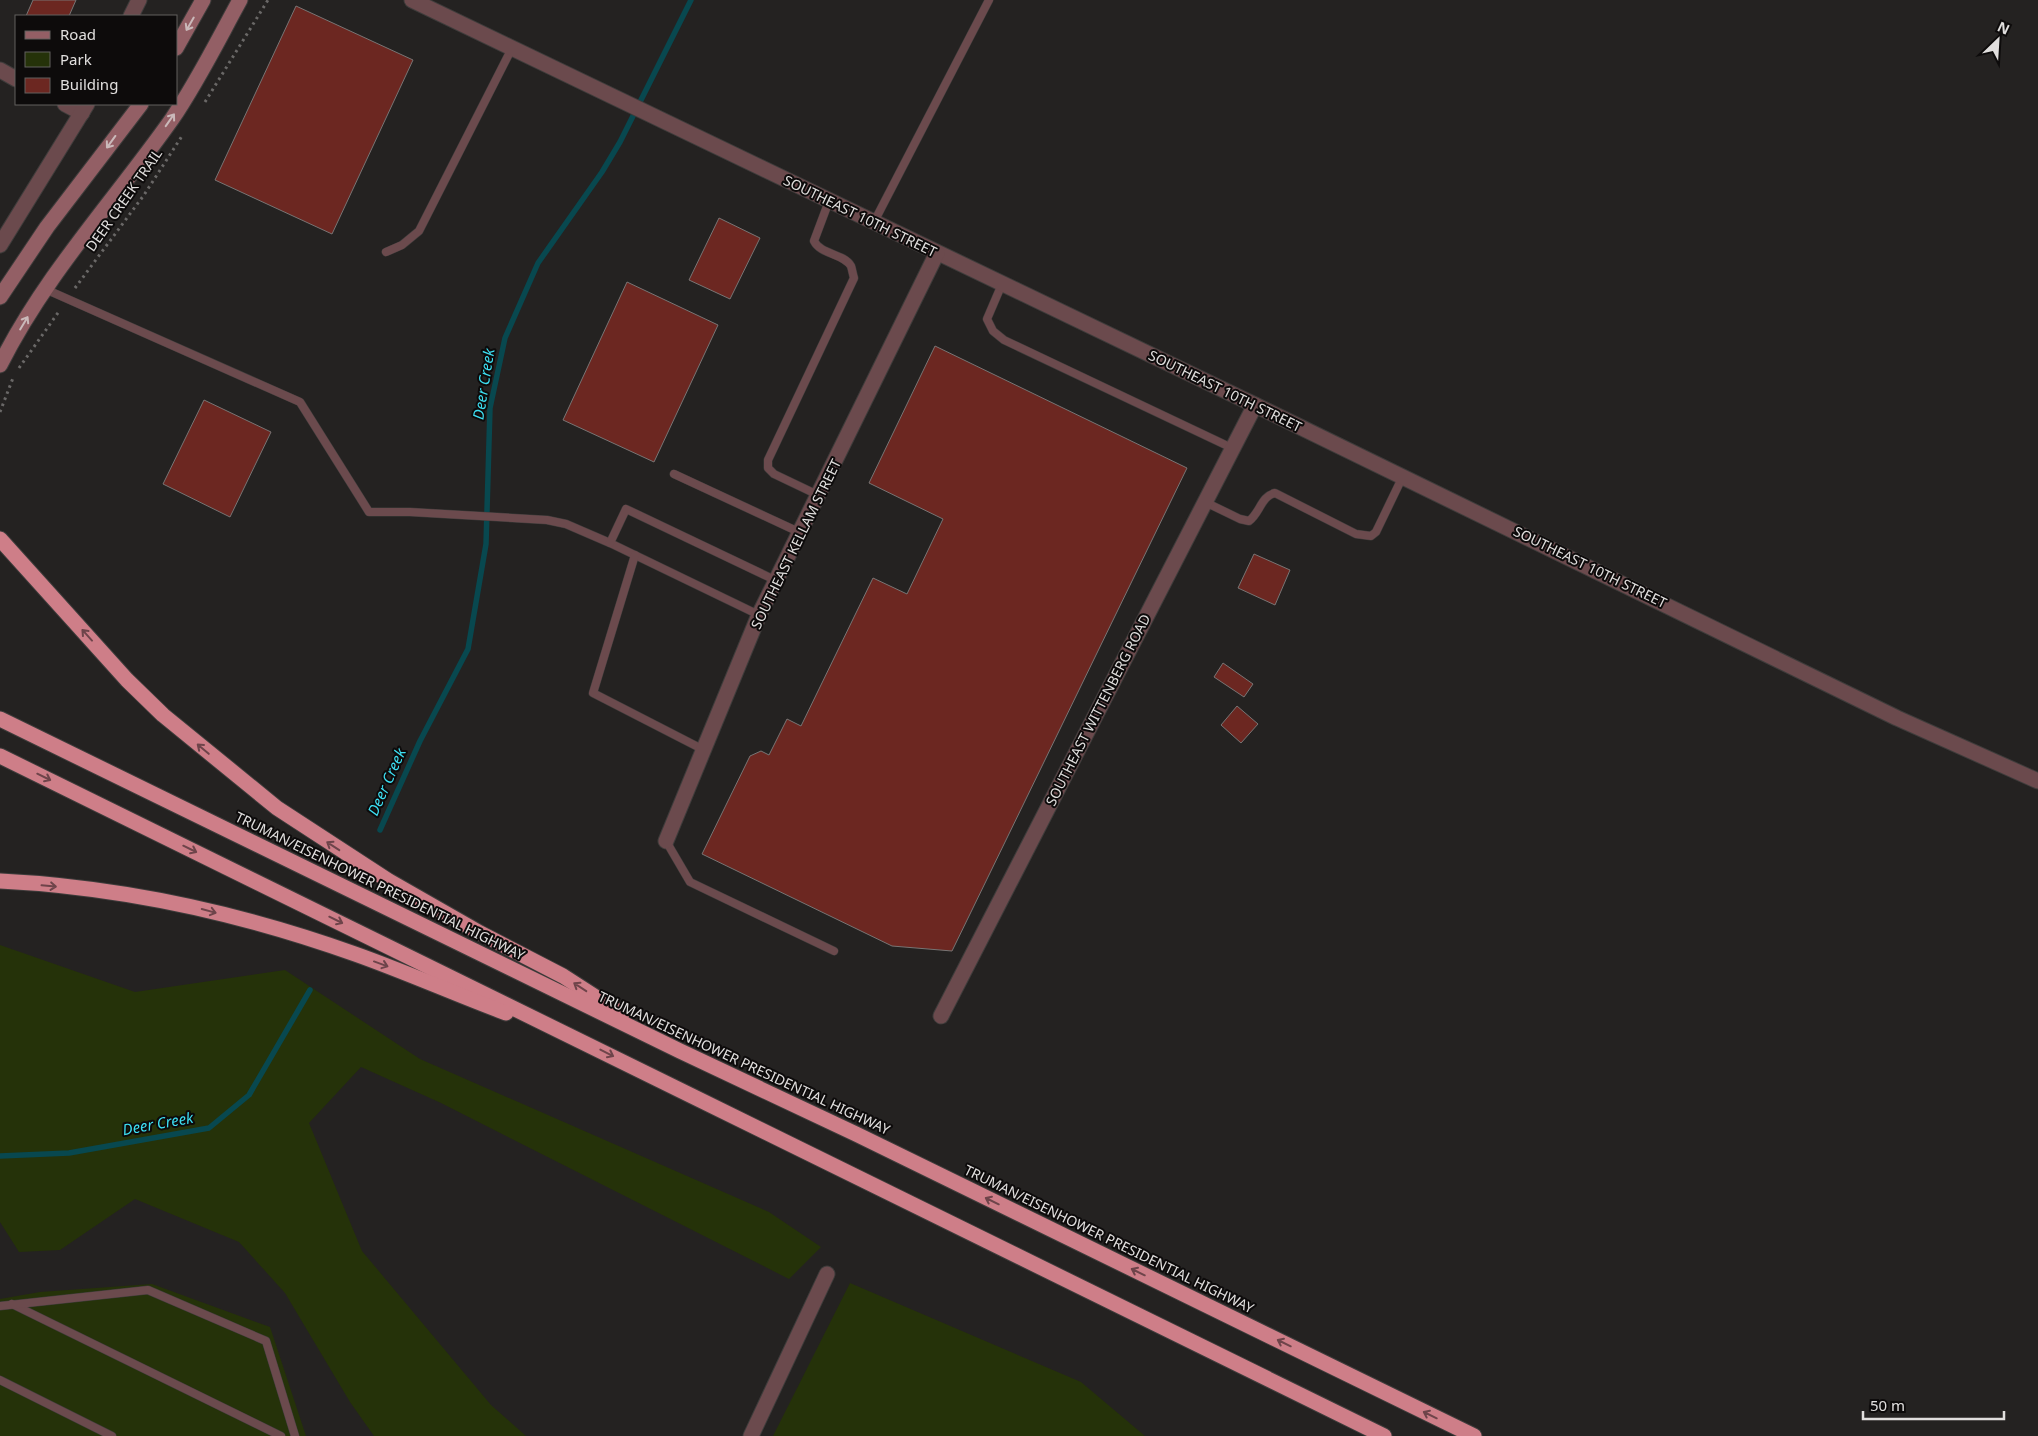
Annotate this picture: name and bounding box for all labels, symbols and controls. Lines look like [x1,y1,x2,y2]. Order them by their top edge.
legend [15,15,178,105]
north arrow [1973,15,2023,65]
one-way arrow [185,17,195,32]
text: N [1995,17,2013,39]
text: Road [60,24,96,44]
text: Park [60,49,92,69]
text: Building [60,74,118,94]
one-way arrow [165,113,175,127]
one-way arrow [106,135,116,149]
street label: DEER CREEK TRAIL [81,145,166,255]
street label: SOUTHEAST 10TH STREET [780,170,940,261]
one-way arrow [19,316,29,330]
street label: SOUTHEAST 10TH STREET [1145,345,1305,436]
water label: Deer Creek [468,346,499,421]
street label: SOUTHEAST KELLAM STREET [746,455,845,632]
street label: SOUTHEAST 10TH STREET [1510,521,1670,612]
street label: SOUTHEAST WITTENBERG ROAD [1041,611,1154,809]
one-way arrow [81,629,93,642]
one-way arrow [197,743,210,754]
water label: Deer Creek [362,744,410,818]
one-way arrow [36,773,51,782]
street label: TRUMAN/EISENHOWER PRESIDENTIAL HIGHWAY [232,807,528,964]
one-way arrow [326,841,340,851]
one-way arrow [182,844,197,854]
one-way arrow [40,881,56,890]
one-way arrow [200,907,216,916]
one-way arrow [328,916,343,925]
one-way arrow [373,960,388,969]
one-way arrow [574,982,588,992]
street label: TRUMAN/EISENHOWER PRESIDENTIAL HIGHWAY [595,986,893,1139]
one-way arrow [600,1048,615,1058]
water label: Deer Creek [121,1107,195,1139]
street label: TRUMAN/EISENHOWER PRESIDENTIAL HIGHWAY [961,1160,1257,1317]
one-way arrow [985,1195,1000,1205]
one-way arrow [1131,1267,1146,1277]
one-way arrow [1277,1338,1292,1348]
scale bar [1863,1388,2004,1420]
text: 50 m [1870,1395,1905,1415]
one-way arrow [1423,1409,1438,1419]

